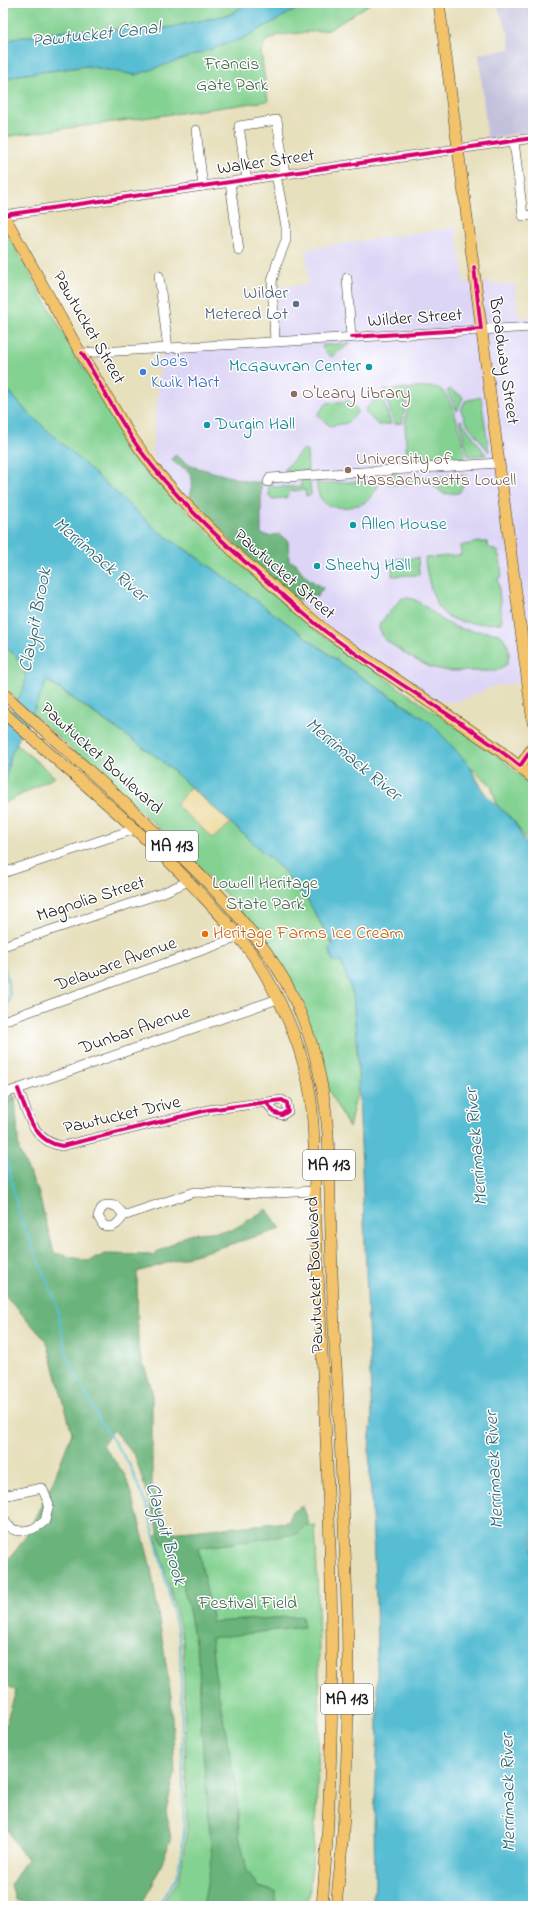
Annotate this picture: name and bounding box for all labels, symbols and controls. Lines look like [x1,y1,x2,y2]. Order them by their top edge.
water label: Pawtucket Canal [30,15,165,55]
park label: Francis Gate Park [196,52,268,99]
street label: Walker Street [216,143,316,183]
street label: Pawtucket Street [45,267,131,389]
place label: Wilder Metered Lot [205,281,288,328]
street label: Broadway Street [481,295,525,426]
marker: Wilder Metered Lot [291,299,301,309]
street label: Wilder Street [367,303,463,335]
place label: Joe's Kwik Mart [151,349,219,396]
place label: McGauvran Center [229,354,361,380]
marker: McGauvran Center [364,362,374,372]
marker: Joe's Kwik Mart [138,367,148,377]
place label: O'Leary Library [302,381,411,407]
marker: O'Leary Library [289,389,299,399]
place label: Durgin Hall [214,412,295,439]
marker: Durgin Hall [202,420,212,430]
place label: University of Massachusetts Lowell [356,447,516,494]
marker: University of Massachusetts Lowell [343,465,353,475]
water label: Merrimack River [47,511,155,610]
place label: Allen House [361,512,448,538]
marker: Allen House [348,520,358,530]
street label: Pawtucket Street [228,524,340,626]
place label: Sheehy Hall [325,553,411,579]
marker: Sheehy Hall [312,561,322,571]
water label: Claypit Brook [13,565,59,674]
street label: Pawtucket Boulevard [34,697,168,821]
water label: Merrimack River [299,712,408,810]
road number: MA 113 [146,831,198,861]
street label: Magnolia Street [34,870,149,931]
park label: Lowell Heritage State Park [212,871,319,918]
place label: Heritage Farms Ice Cream [213,921,403,948]
marker: Heritage Farms Ice Cream [200,929,210,939]
street label: Delaware Avenue [51,931,181,999]
street label: Dunbar Avenue [75,1000,195,1062]
water label: Merrimack River [458,1085,496,1207]
street label: Pawtucket Drive [61,1090,184,1142]
road number: MA 113 [303,1150,355,1180]
street label: Pawtucket Boulevard [300,1196,332,1354]
water label: Merrimack River [478,1408,512,1530]
water label: Claypit Brook [137,1480,193,1589]
park label: Festival Field [198,1591,297,1617]
road number: MA 113 [321,1684,373,1714]
water label: Merrimack River [494,1732,524,1852]

